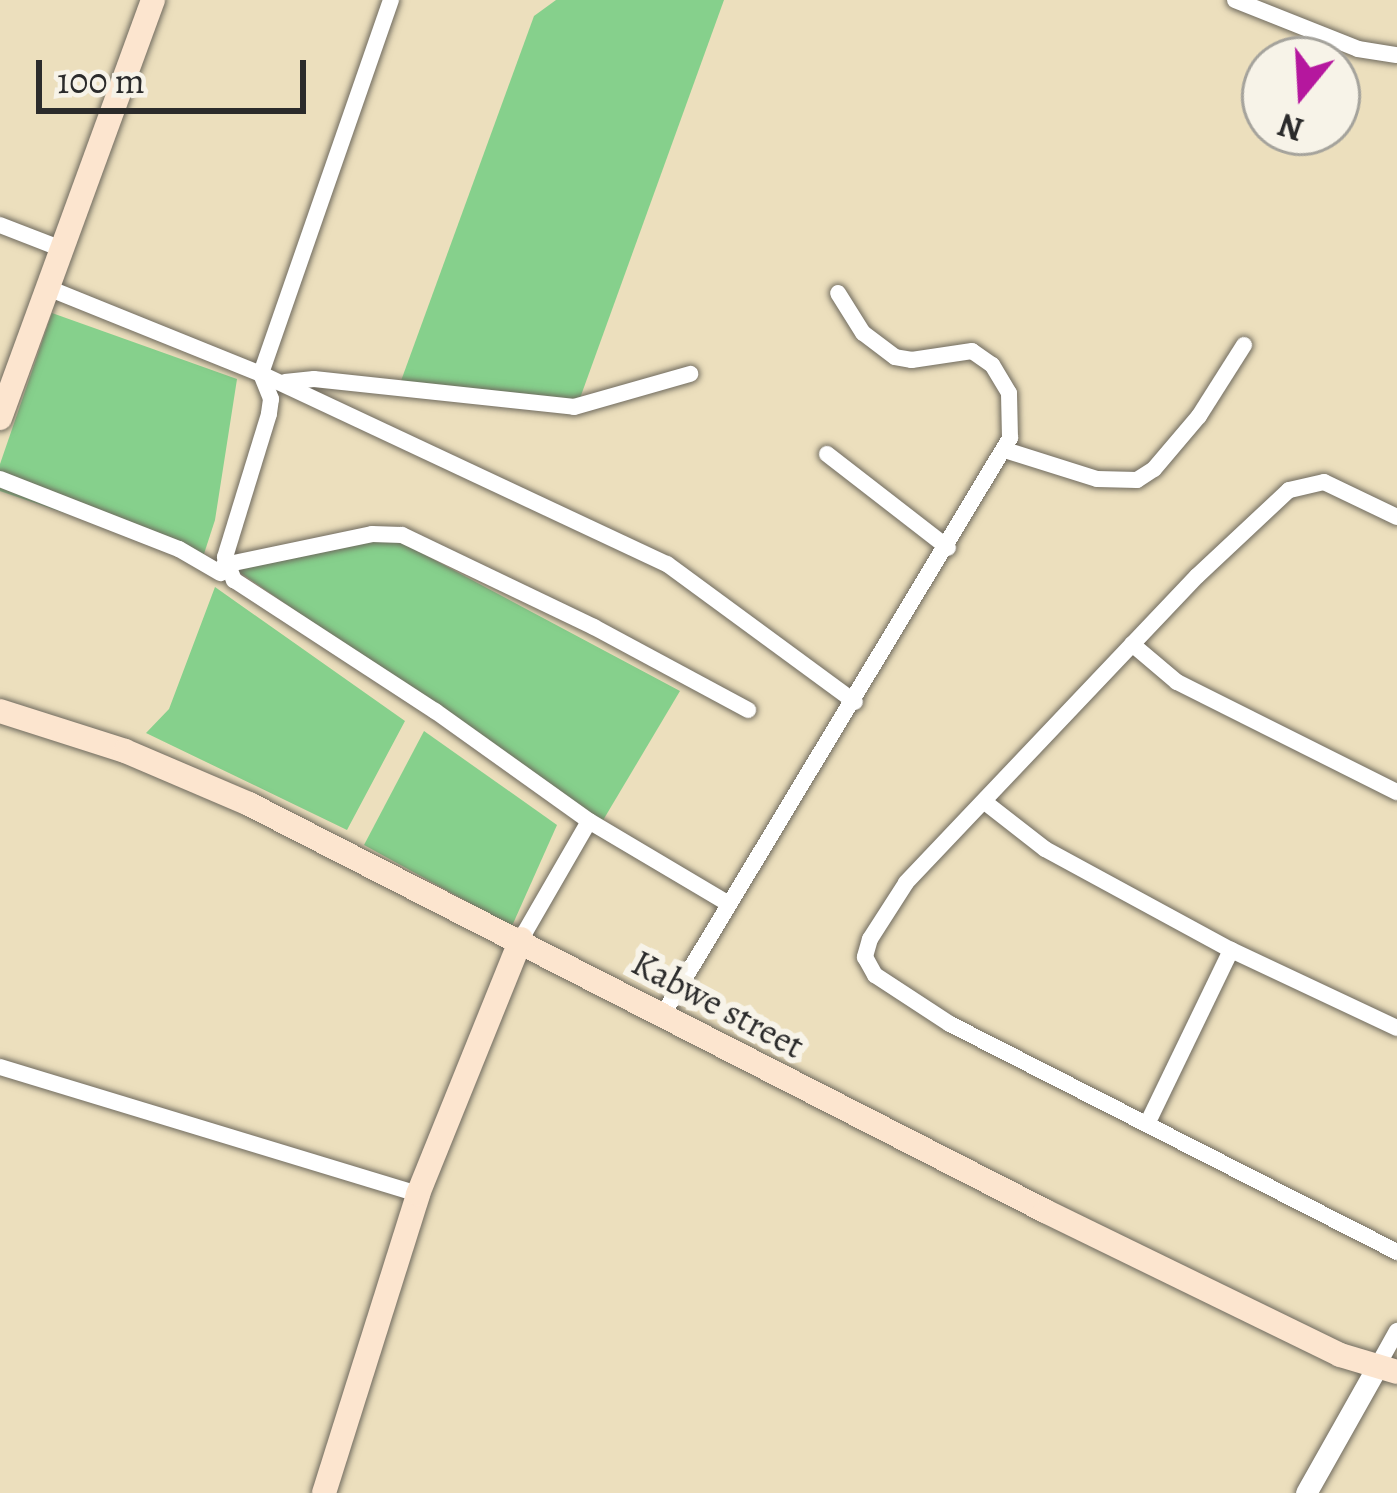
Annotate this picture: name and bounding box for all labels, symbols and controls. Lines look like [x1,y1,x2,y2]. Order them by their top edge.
scale bar [42,36,312,110]
north arrow [1241,36,1361,156]
text: 100 m [57,56,145,105]
text: N [1272,103,1309,153]
street label: Kabwe street [625,941,811,1067]

